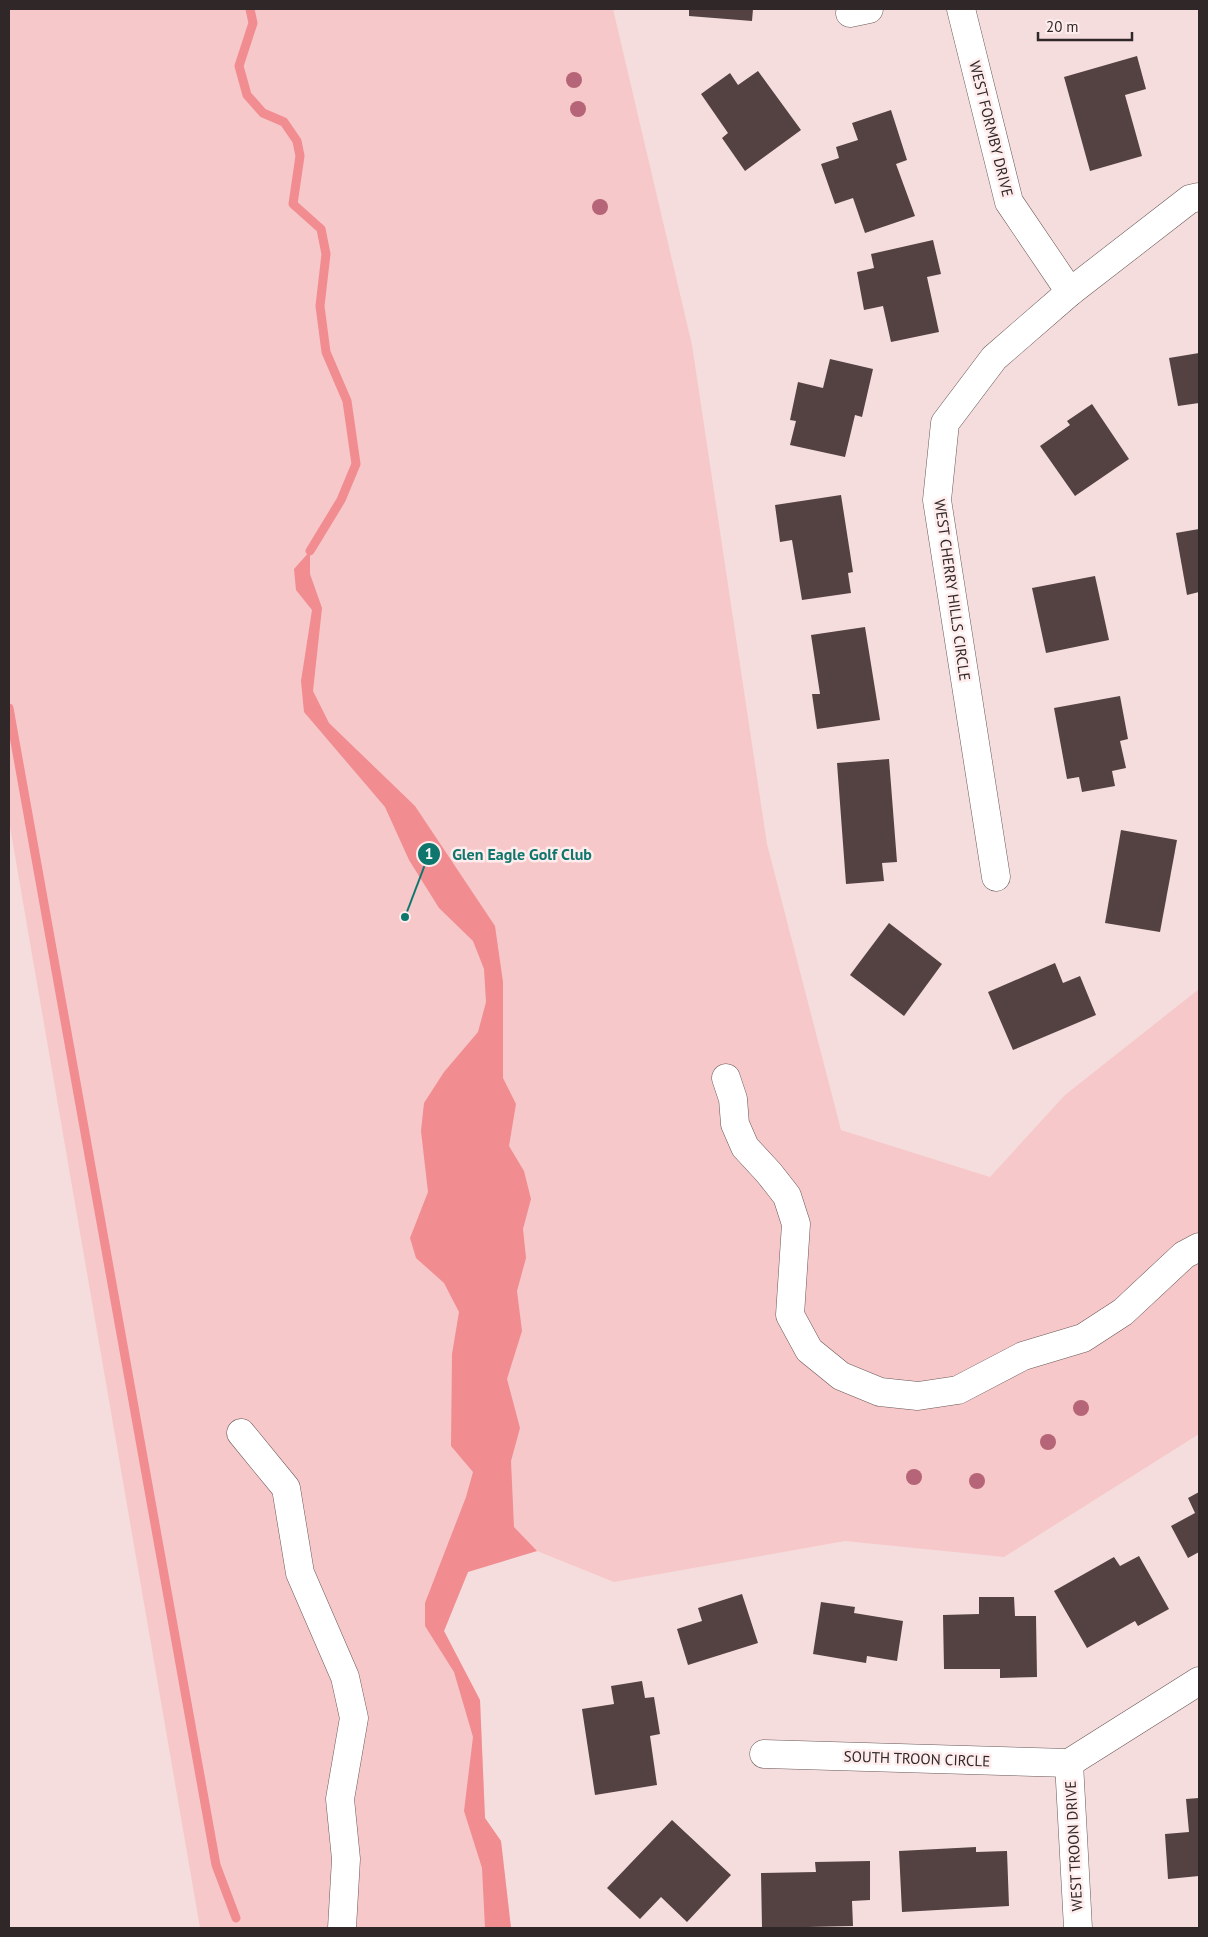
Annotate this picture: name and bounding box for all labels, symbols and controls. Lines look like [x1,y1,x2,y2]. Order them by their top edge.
scale bar [1038,10,1132,42]
text: 20 m [1046,17,1079,36]
street label: WEST FORMBY DRIVE [965,59,1018,199]
street label: WEST CHERRY HILLS CIRCLE [930,498,975,682]
callout: Glen Eagle Golf Club [417,838,602,869]
text: 1 [425,844,433,863]
text: Glen Eagle Golf Club [452,844,592,864]
street label: SOUTH TROON CIRCLE [843,1746,991,1771]
street label: WEST TROON DRIVE [1061,1780,1086,1912]

